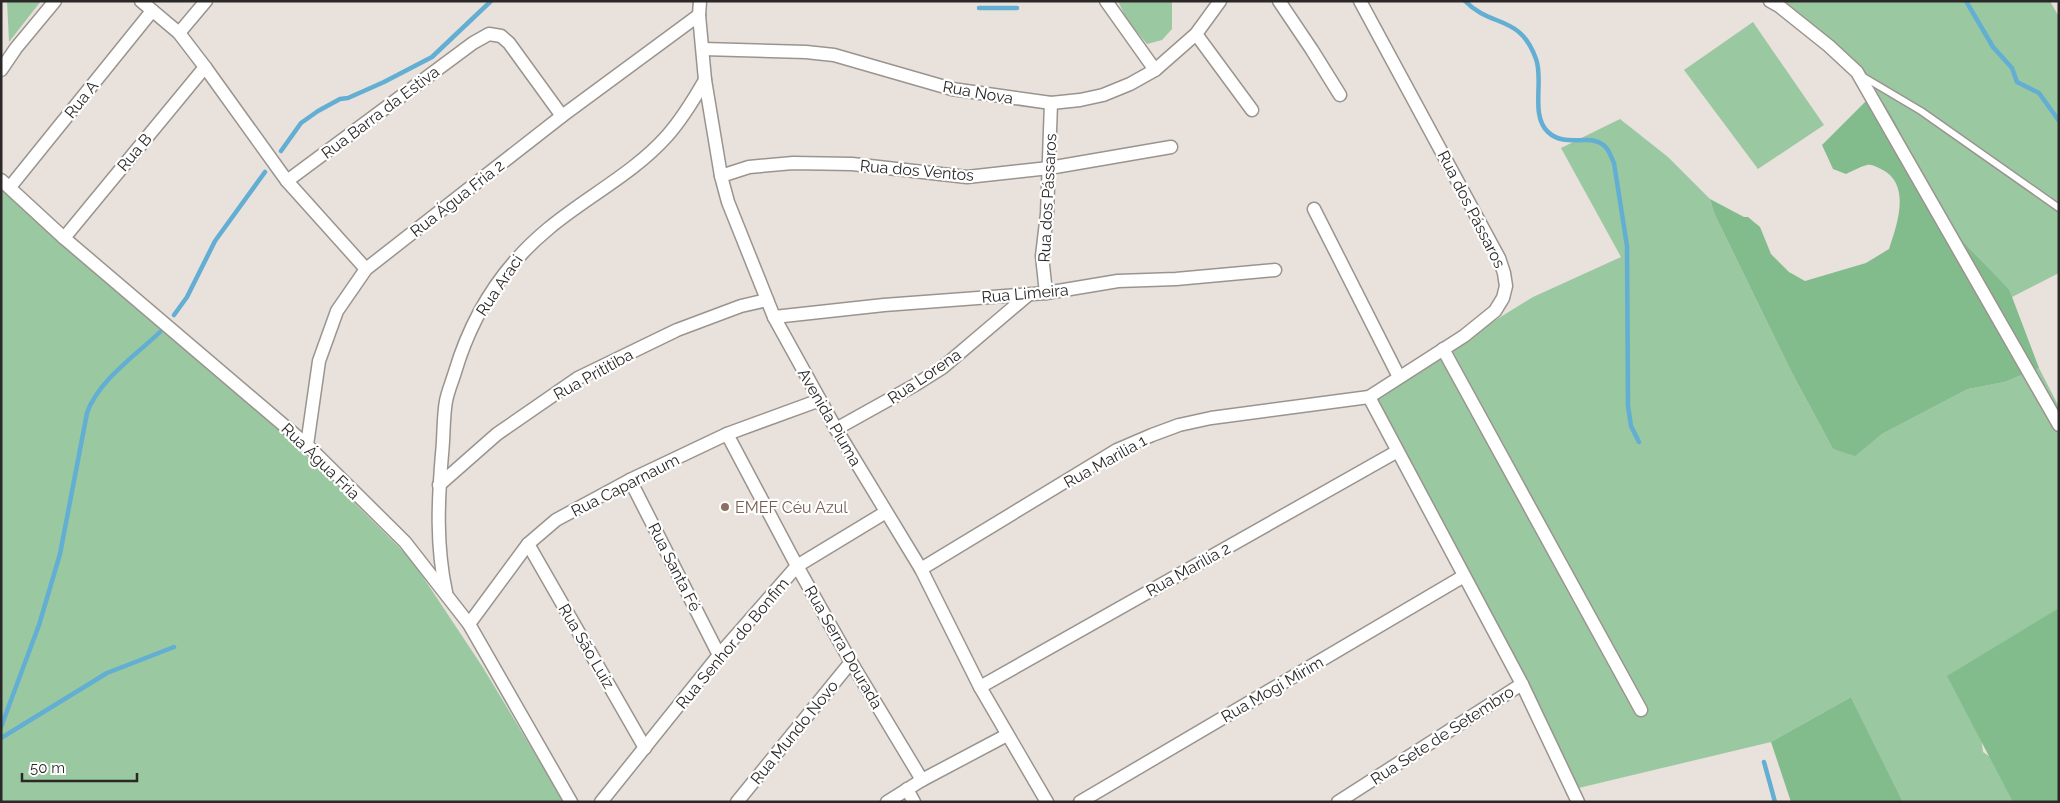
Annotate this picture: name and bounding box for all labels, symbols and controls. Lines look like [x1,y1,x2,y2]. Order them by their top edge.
street label: Rua Barra da Estiva [318,62,443,163]
street label: Rua A [60,77,102,122]
street label: Rua Nova [941,77,1015,108]
street label: Rua B [113,130,156,175]
street label: Rua dos Pássaros [1035,133,1060,263]
street label: Rua dos Pássaros [1434,147,1509,271]
street label: Rua Água Fria 2 [406,155,508,241]
street label: Rua dos Ventos [859,156,975,185]
street label: Rua Araci [472,251,527,319]
street label: Rua Limeira [981,280,1069,307]
street label: Rua Prititiba [550,345,636,404]
street label: Rua Lorena [884,345,964,408]
street label: Avenida Piuma [794,365,865,470]
street label: Rua Água Fria [278,419,364,503]
street label: Rua Marilia 1 [1060,431,1150,492]
street label: Rua Caparnaum [568,450,682,521]
place label: EMEF Céu Azul [735,498,848,517]
marker: EMEF Céu Azul [719,501,731,513]
street label: Rua Santa Fé [644,520,705,615]
street label: Rua Marilia 2 [1143,538,1234,600]
street label: Rua Senhor do Bonfim [672,574,793,713]
street label: Rua Serra Dourada [801,582,887,712]
street label: Rua São Luiz [555,600,619,692]
street label: Rua Mogi Mirim [1218,652,1327,726]
street label: Rua Mundo Novo [747,677,842,788]
street label: Rua Sete de Setembro [1367,682,1517,789]
scale bar [22,750,138,782]
text: 50 m [30,759,65,777]

